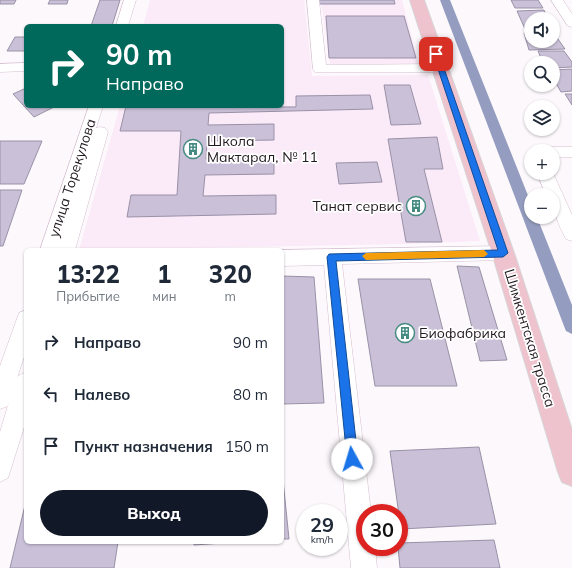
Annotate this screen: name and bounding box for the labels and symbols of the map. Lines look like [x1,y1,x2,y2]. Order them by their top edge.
pin [419,37,453,71]
street label: улица Торекулова [44,116,100,240]
place label: Школа Мактарал, № 11 [207,132,318,166]
building icon: Школа Мактарал, № 11 [182,138,204,160]
building icon: Танат сервис [405,195,427,217]
place label: Танат сервис [313,197,402,215]
street label: Шимкентская трасса [500,267,560,409]
building icon: Биофабрика [394,322,416,344]
place label: Биофабрика [419,324,506,342]
position arrow [331,438,373,480]
speed limit sign: 30 [356,504,408,556]

